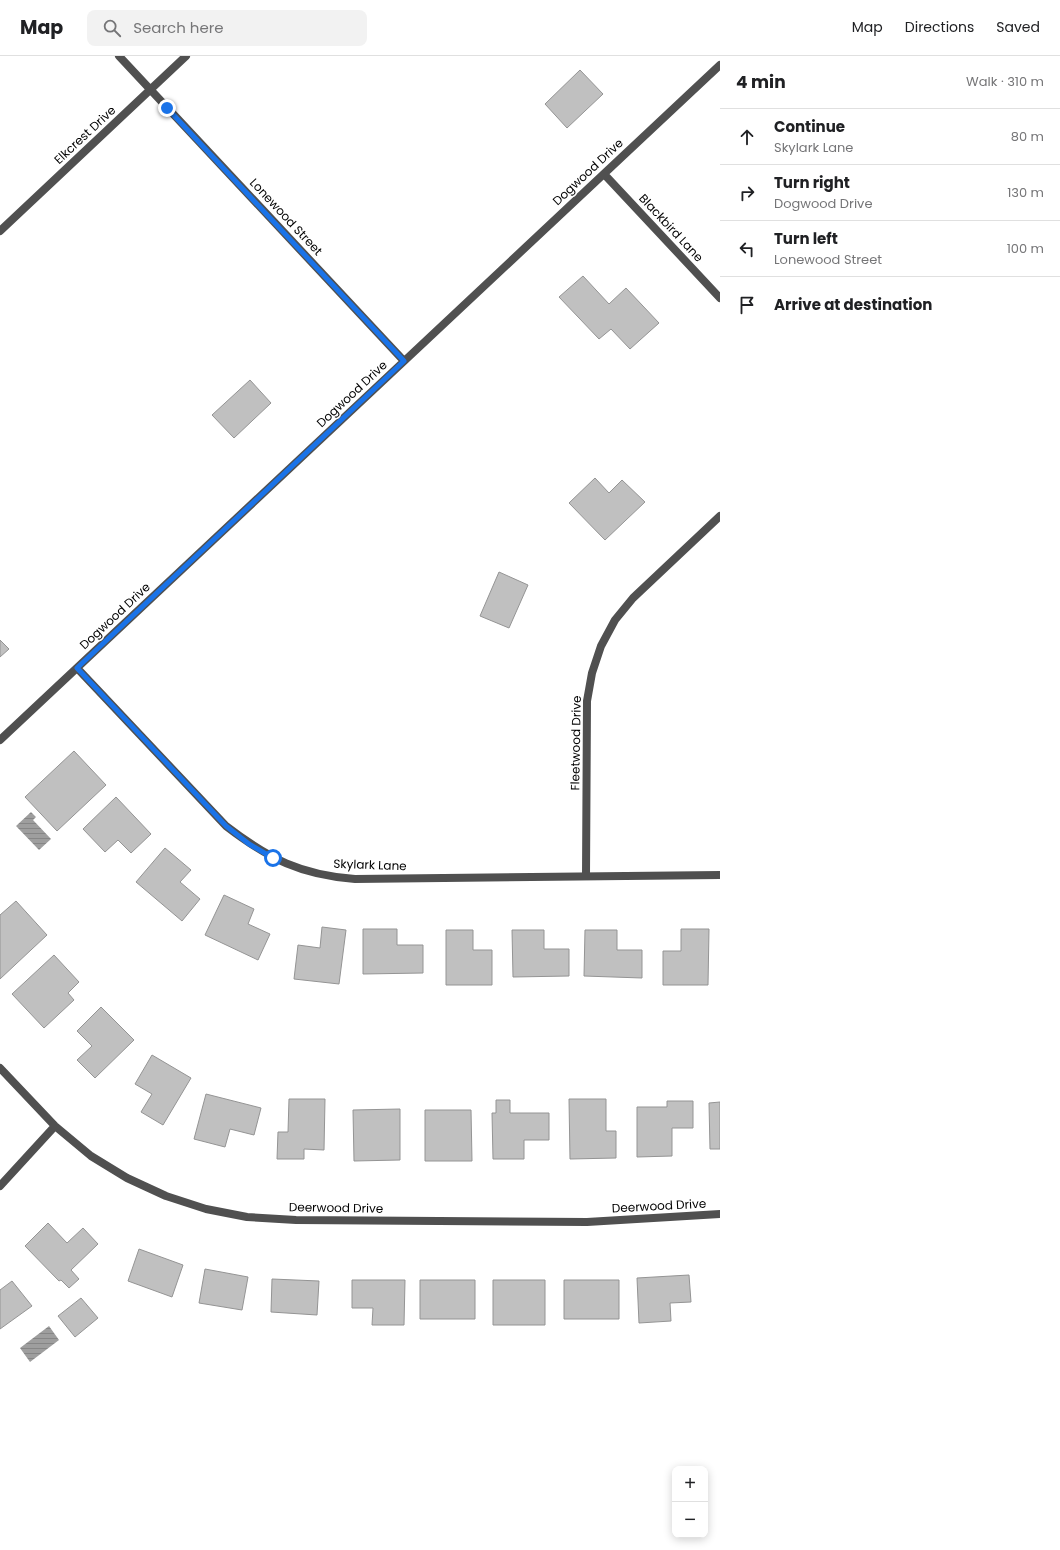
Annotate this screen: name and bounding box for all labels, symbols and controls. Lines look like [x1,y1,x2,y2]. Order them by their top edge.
search box [87,10,367,46]
text: Map [20,14,63,41]
icon: search [101,17,123,39]
text: Search here [133,17,224,38]
text: Map [852,17,883,37]
text: Directions [905,17,974,37]
text: Saved [996,17,1040,37]
text: 4 min [736,70,786,94]
text: Walk · 310 m [966,72,1044,91]
route end [158,99,176,117]
street label: Elkcrest Drive [50,102,119,168]
text: Continue [774,116,845,137]
icon: ahead [736,126,758,148]
text: 80 m [1011,127,1044,146]
street label: Dogwood Drive [549,134,627,209]
text: Skylark Lane [774,138,853,157]
text: Turn right [774,172,850,193]
street label: Lonewood Street [246,174,327,259]
icon: right [736,182,758,204]
text: 130 m [1007,183,1044,202]
street label: Blackbird Lane [635,190,707,265]
text: Dogwood Drive [774,194,872,213]
text: Turn left [774,228,838,249]
icon: left [736,238,758,260]
text: 100 m [1007,239,1044,258]
text: Lonewood Street [774,250,882,269]
icon: arrive [736,294,758,316]
text: Arrive at destination [774,294,932,315]
street label: Dogwood Drive [313,356,391,431]
street label: Dogwood Drive [76,578,154,653]
street label: Fleetwood Drive [566,695,585,791]
route start [264,849,282,867]
street label: Skylark Lane [333,855,407,874]
street label: Deerwood Drive [611,1195,707,1216]
street label: Deerwood Drive [289,1198,383,1217]
map controls [672,1466,708,1538]
button: + [672,1466,708,1502]
button: − [672,1502,708,1538]

